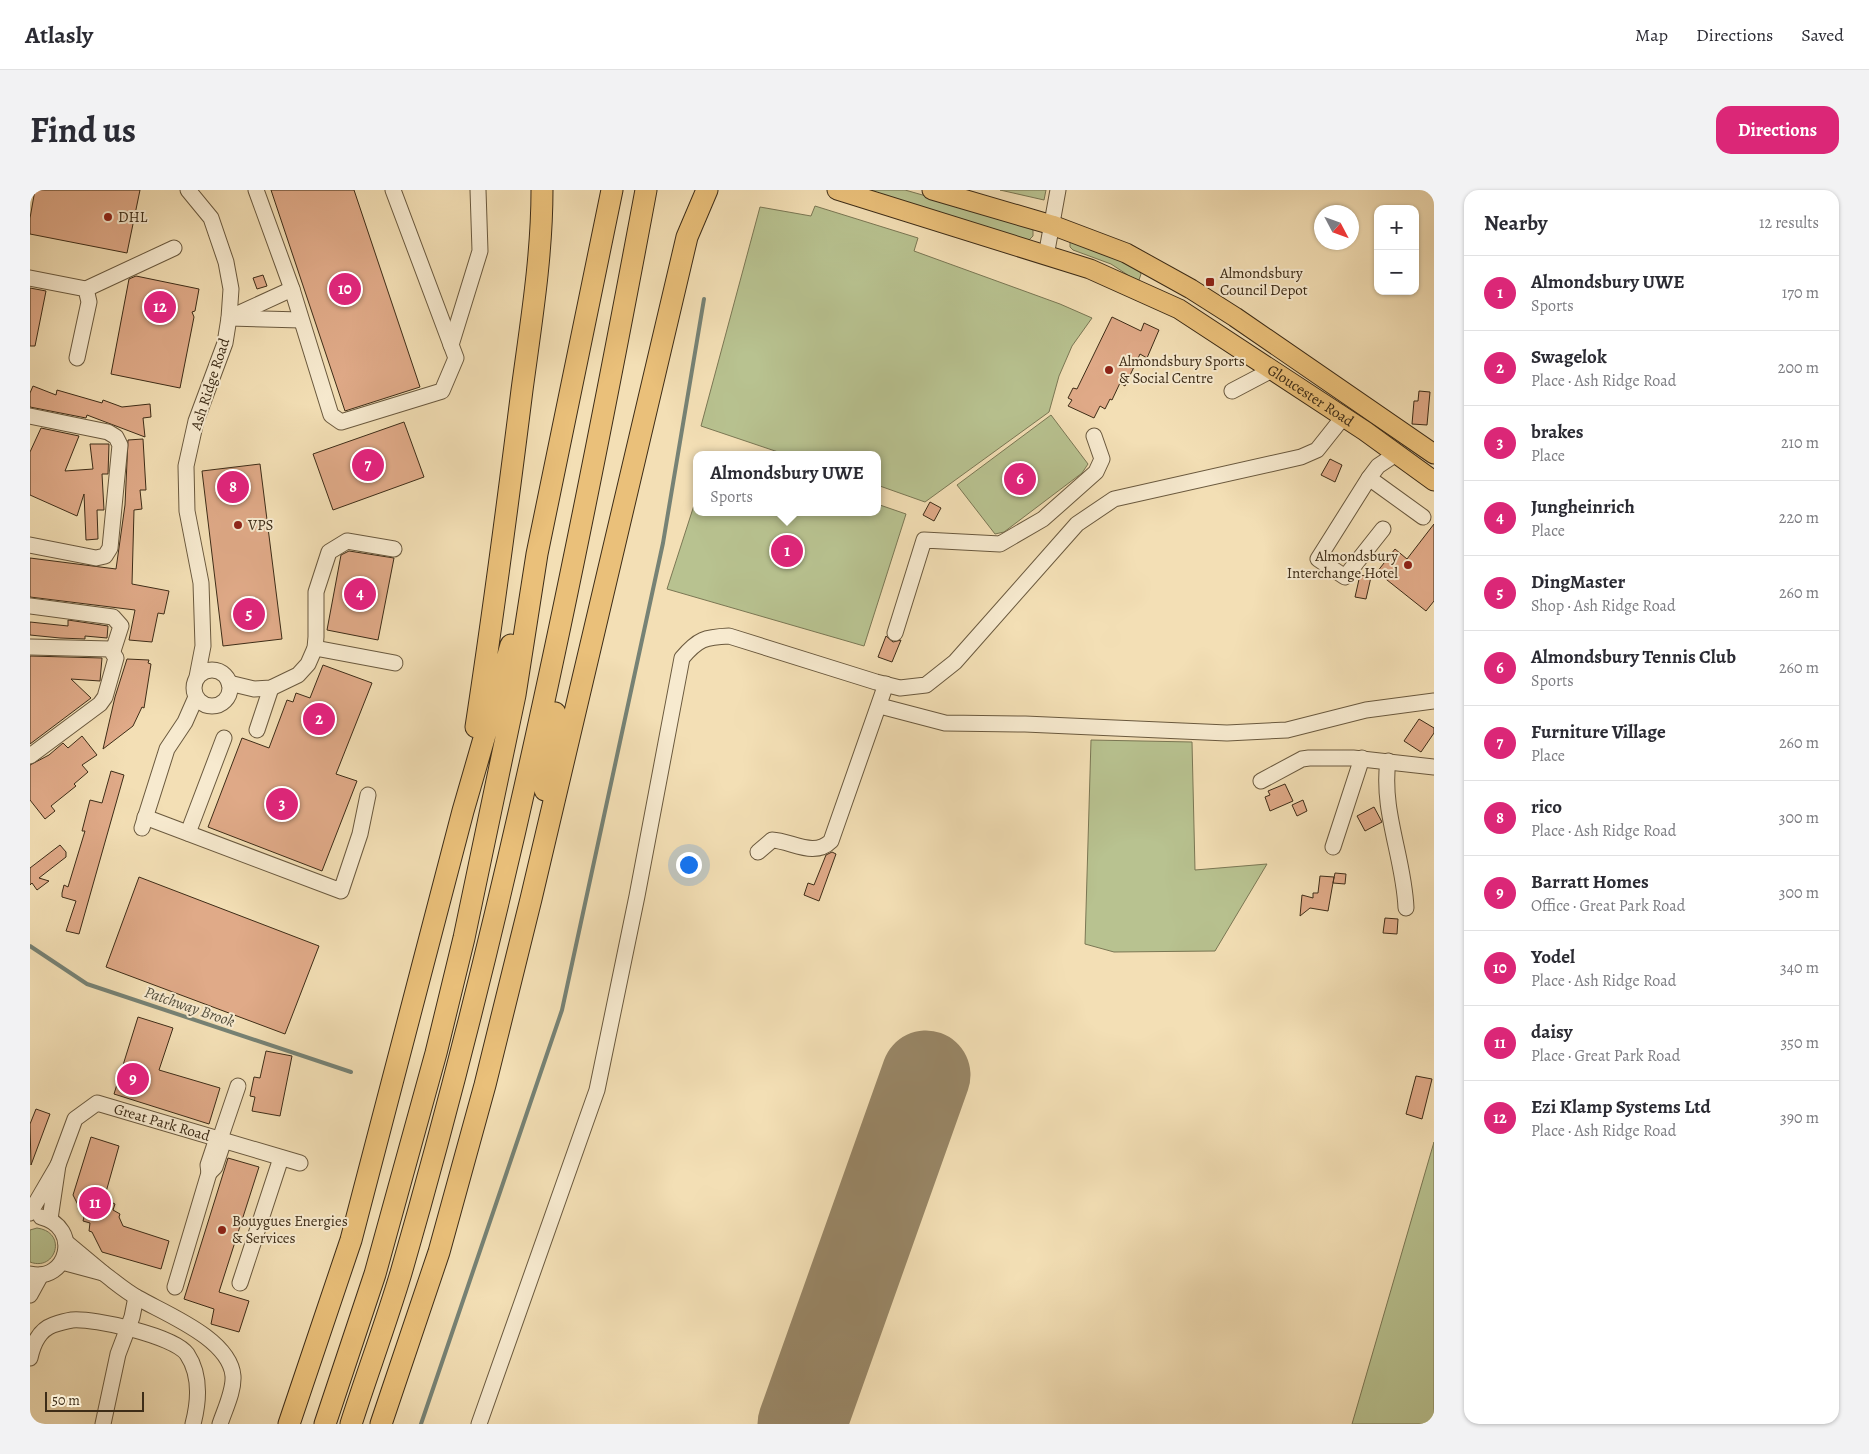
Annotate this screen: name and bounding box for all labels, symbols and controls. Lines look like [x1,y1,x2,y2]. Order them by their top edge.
text: Atlasly [25,19,93,51]
text: Map [1635,23,1668,47]
text: Directions [1696,23,1773,47]
text: Saved [1801,23,1844,47]
text: Find us [30,106,136,154]
button: Directions [1716,106,1839,154]
north arrow [1314,205,1359,250]
map controls [1374,205,1419,295]
button: + [1374,205,1419,250]
place label: DHL [118,207,148,227]
text: Nearby [1484,209,1547,237]
marker: DHL [102,211,114,223]
text: 12 results [1759,212,1819,234]
button: − [1374,250,1419,295]
place label: Almondsbury Council Depot [1219,263,1308,300]
text: Almondsbury UWE [1531,269,1685,295]
pin: 10 [329,270,361,308]
marker: Almondsbury Council Depot [1204,276,1216,288]
text: 1 [1497,282,1503,304]
text: 170 m [1782,282,1819,304]
pin: 12 [144,288,176,326]
text: Sports [1531,295,1574,317]
street label: Ash Ridge Road [185,335,235,433]
text: Swagelok [1531,344,1607,370]
place label: Almondsbury Sports & Social Centre [1118,351,1245,388]
text: 2 [1496,357,1504,379]
text: 200 m [1778,357,1819,379]
street label: Gloucester Road [1263,360,1359,432]
marker: Almondsbury Sports & Social Centre [1103,364,1115,376]
text: Place · Ash Ridge Road [1531,370,1676,392]
text: brakes [1531,419,1584,445]
text: 3 [1497,432,1503,454]
text: 210 m [1781,432,1819,454]
text: Place [1531,445,1565,467]
pin: 7 [352,446,384,484]
popup [693,451,881,516]
text: Almondsbury UWE [710,460,864,486]
pin: 6 [1004,460,1036,498]
pin: 8 [217,468,249,506]
text: Sports [710,486,753,508]
text: Jungheinrich [1531,494,1635,520]
text: 4 [1496,507,1504,529]
text: 220 m [1779,507,1819,529]
place label: VPS [247,515,273,535]
marker: VPS [232,519,244,531]
text: Place [1531,520,1565,542]
pin: 1 [771,532,803,570]
place label: Almondsbury Interchange Hotel [1287,546,1398,583]
marker: Almondsbury Interchange Hotel [1402,559,1414,571]
text: DingMaster [1531,569,1625,595]
pin: 4 [344,575,376,613]
text: 5 [1497,582,1503,604]
text: 260 m [1779,582,1819,604]
pin: 5 [233,595,265,633]
text: Shop · Ash Ridge Road [1531,595,1676,617]
text: Almondsbury Tennis Club [1531,644,1736,670]
text: 6 [1496,657,1504,679]
text: 260 m [1779,657,1819,679]
text: Sports [1531,670,1574,692]
pin: 2 [303,700,335,738]
text: Furniture Village [1531,719,1666,745]
text: 7 [1497,732,1503,754]
text: 260 m [1779,732,1819,754]
text: Place [1531,745,1565,767]
pin: 3 [266,785,298,823]
text: rico [1531,794,1562,820]
text: 8 [1496,807,1504,829]
text: 300 m [1779,807,1819,829]
text: Place · Ash Ridge Road [1531,820,1676,842]
your location [676,852,702,878]
text: Barratt Homes [1531,869,1649,895]
text: 9 [1496,882,1504,904]
text: 300 m [1779,882,1819,904]
text: Office · Great Park Road [1531,895,1685,917]
text: Yodel [1531,944,1575,970]
text: 10 [1493,957,1507,979]
text: 340 m [1780,957,1819,979]
text: Place · Ash Ridge Road [1531,970,1676,992]
water label: Patchway Brook [142,981,238,1033]
text: daisy [1531,1019,1573,1045]
text: 11 [1494,1032,1506,1054]
text: 350 m [1780,1032,1819,1054]
text: Place · Great Park Road [1531,1045,1680,1067]
pin: 9 [117,1060,149,1098]
text: Ezi Klamp Systems Ltd [1531,1094,1711,1120]
street label: Great Park Road [111,1099,213,1146]
text: 12 [1493,1107,1507,1129]
text: 390 m [1780,1107,1819,1129]
text: Place · Ash Ridge Road [1531,1120,1676,1142]
pin: 11 [79,1184,111,1222]
place label: Bouygues Energies & Services [232,1211,348,1248]
marker: Bouygues Energies & Services [216,1224,228,1236]
scale bar [45,1389,144,1412]
text: 50 m [52,1391,80,1410]

